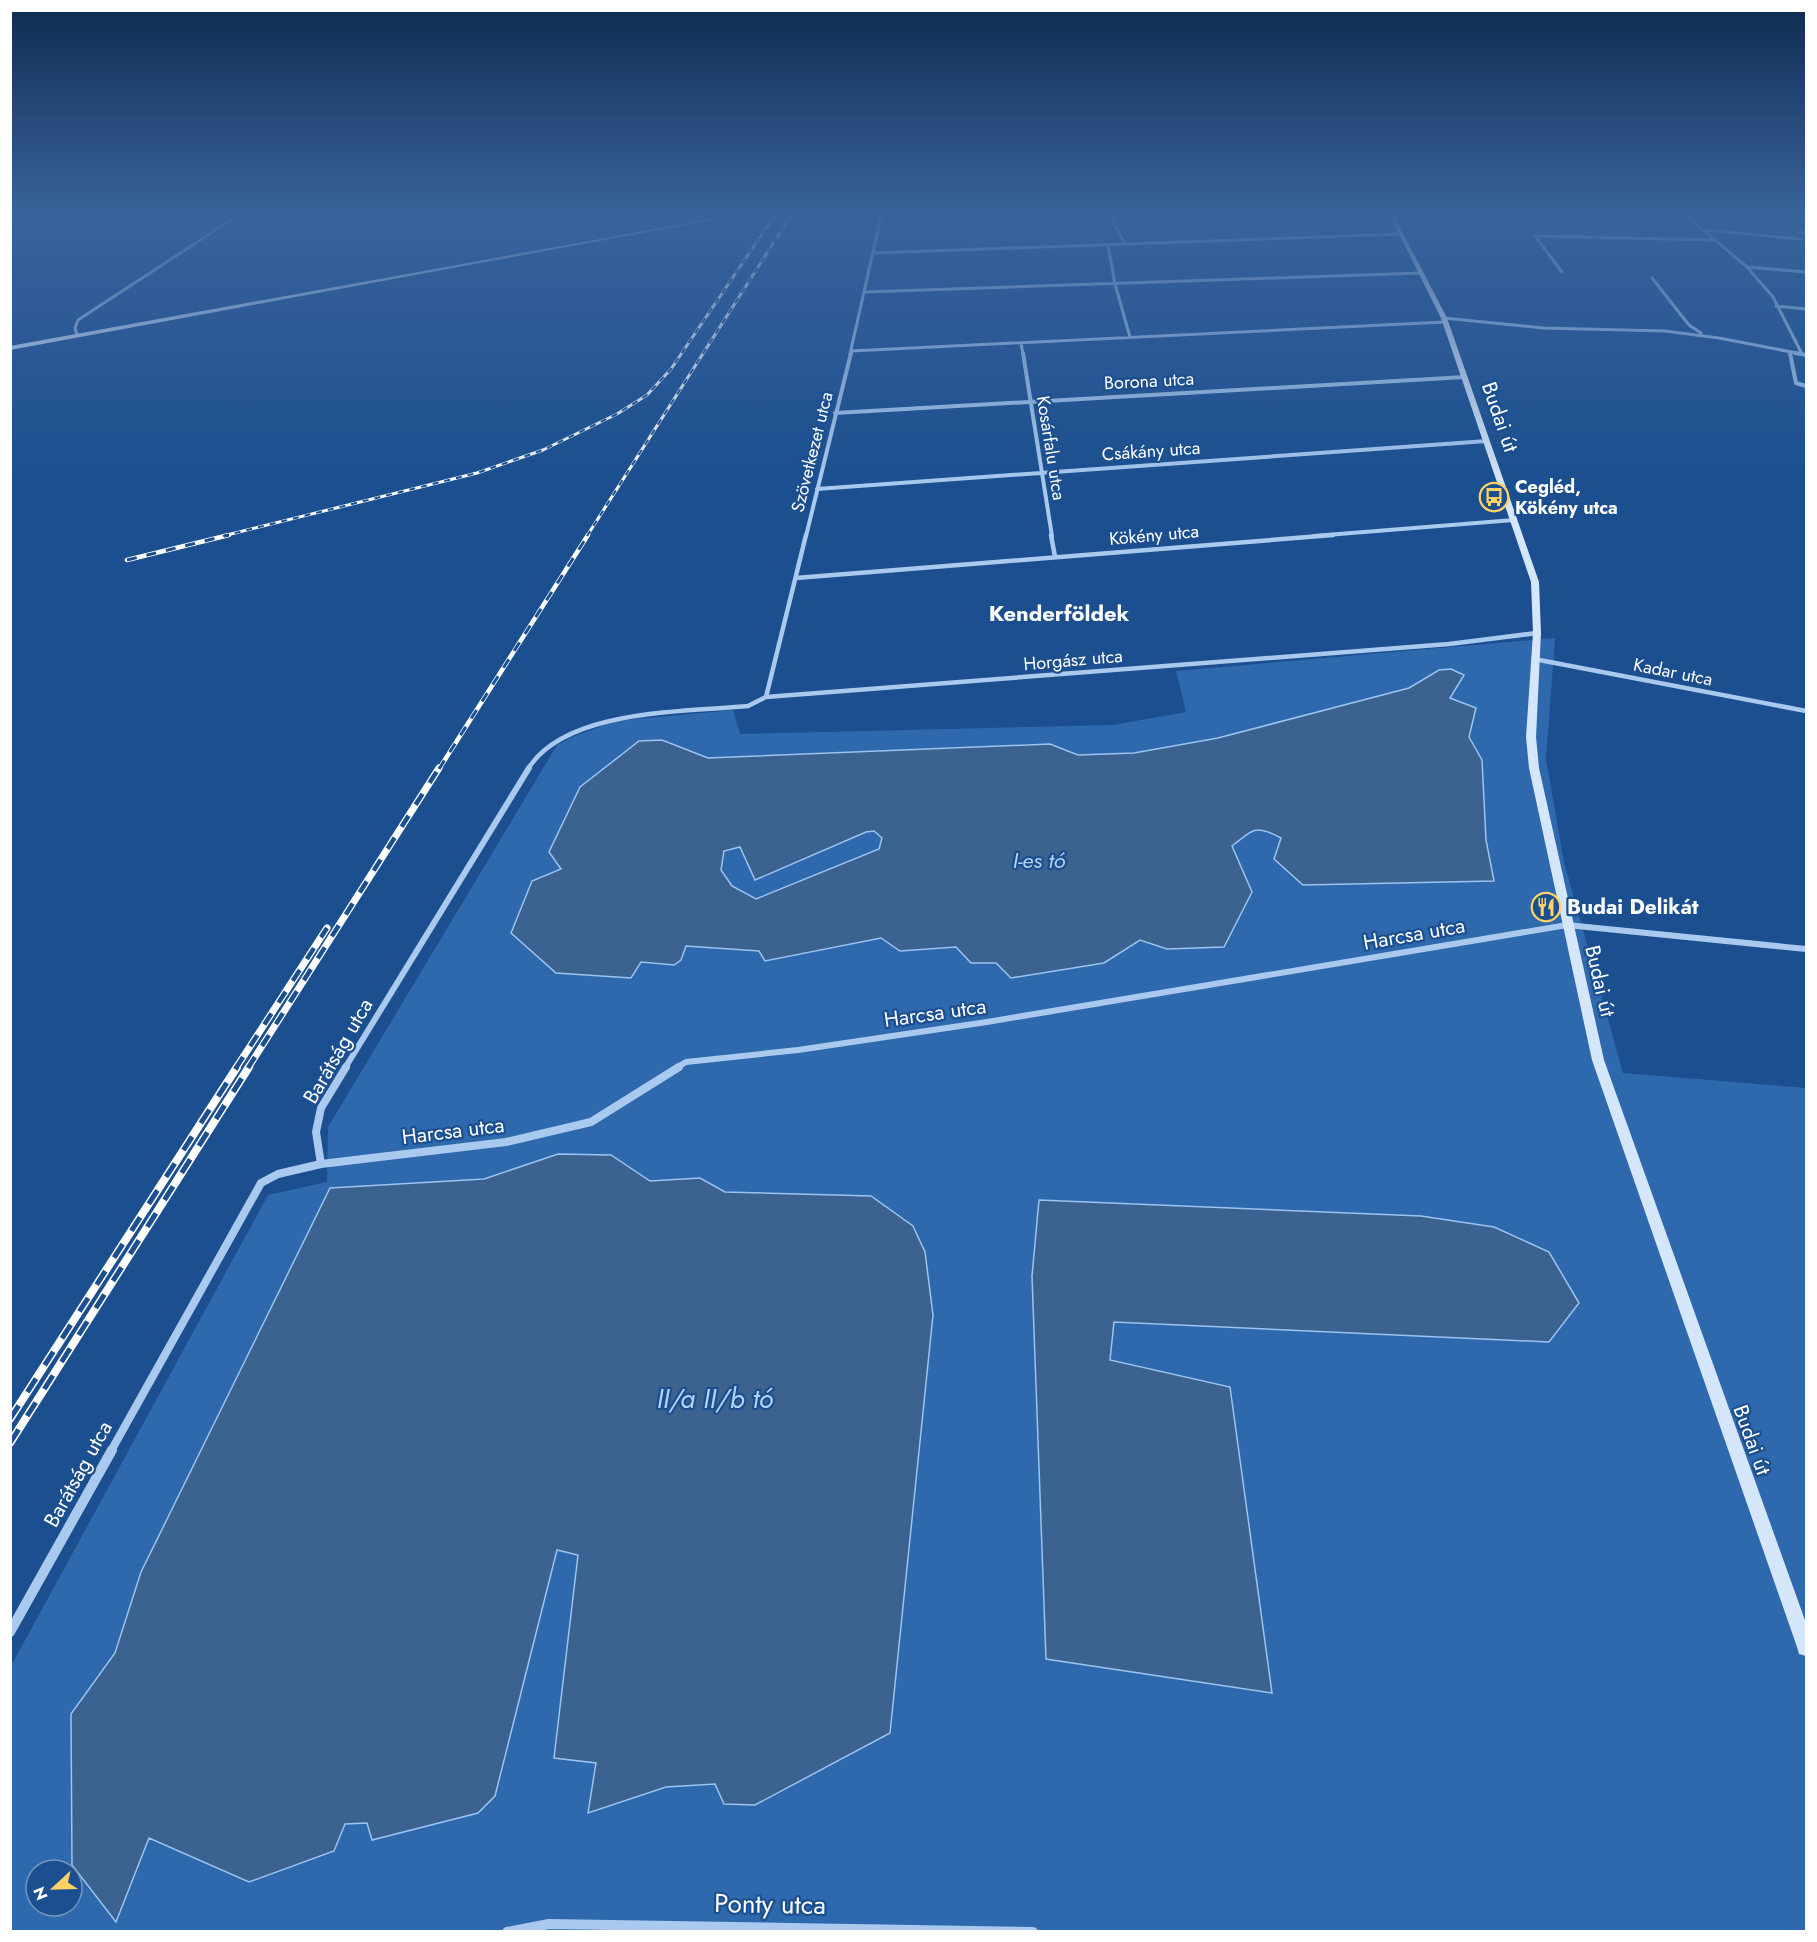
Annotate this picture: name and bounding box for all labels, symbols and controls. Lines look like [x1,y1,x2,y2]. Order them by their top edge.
street label: Borona utca [1103,366,1195,396]
street label: Budai út [1474,378,1526,456]
street label: Szövetkezet utca [784,389,840,515]
street label: Kosárfalu utca [1030,394,1072,502]
street label: Csákány utca [1101,435,1201,467]
place label: Cegléd, Kökény utca [1515,474,1618,521]
bus stop icon: Cegléd, Kökény utca [1478,481,1510,513]
street label: Kökény utca [1108,518,1200,552]
district label: Kenderföldek [989,597,1130,629]
street label: Horgász utca [1022,643,1124,677]
street label: Kadar utca [1631,652,1715,692]
water label: I-es tó [1013,844,1066,876]
restaurant icon: Budai Delikát [1530,891,1562,923]
place label: Budai Delikát [1567,892,1699,922]
street label: Harcsa utca [1361,910,1467,958]
street label: Budai út [1577,942,1623,1020]
street label: Harcsa utca [882,991,988,1035]
street label: Barátság utca [296,993,380,1109]
street label: Harcsa utca [400,1110,506,1152]
water label: II/a II/b tó [657,1379,774,1418]
street label: Budai út [1725,1401,1779,1479]
street label: Barátság utca [36,1415,120,1533]
north arrow [24,1858,84,1918]
text: N [28,1883,54,1904]
street label: Ponty utca [714,1884,826,1924]

